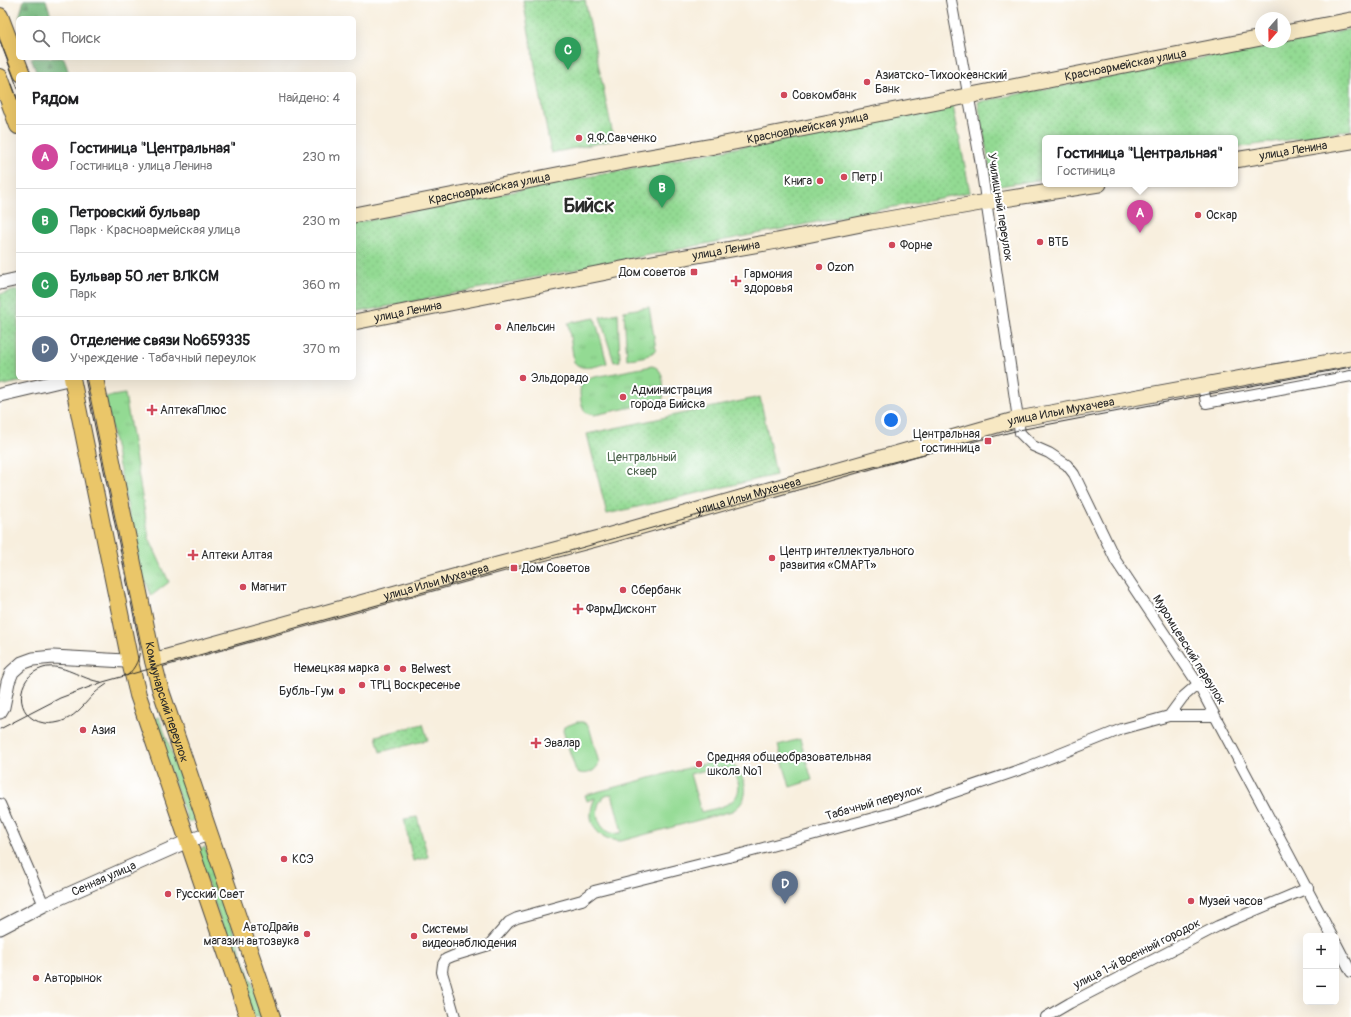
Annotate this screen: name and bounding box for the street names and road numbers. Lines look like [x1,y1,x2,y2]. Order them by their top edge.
street label: Красноармейская улица [1063,45,1188,84]
street label: Красноармейская улица [746,108,870,147]
street label: улица Ленина [1257,137,1329,164]
street label: Училищный переулок [984,152,1016,262]
street label: Красноармейская улица [427,169,552,208]
street label: улица Ленина [690,237,762,263]
street label: улица Ленина [372,297,443,326]
street label: улица Ильи Мухачева [1005,394,1116,429]
street label: улица Ильи Мухачева [693,474,803,518]
street label: улица Ильи Мухачева [381,560,491,604]
street label: Муромцевский переулок [1149,592,1229,708]
street label: Коммунарский переулок [142,640,192,764]
street label: Табачный переулок [824,782,924,824]
street label: Сенная улица [69,857,139,899]
street label: улица 1-й Военный городок [1070,915,1203,993]

